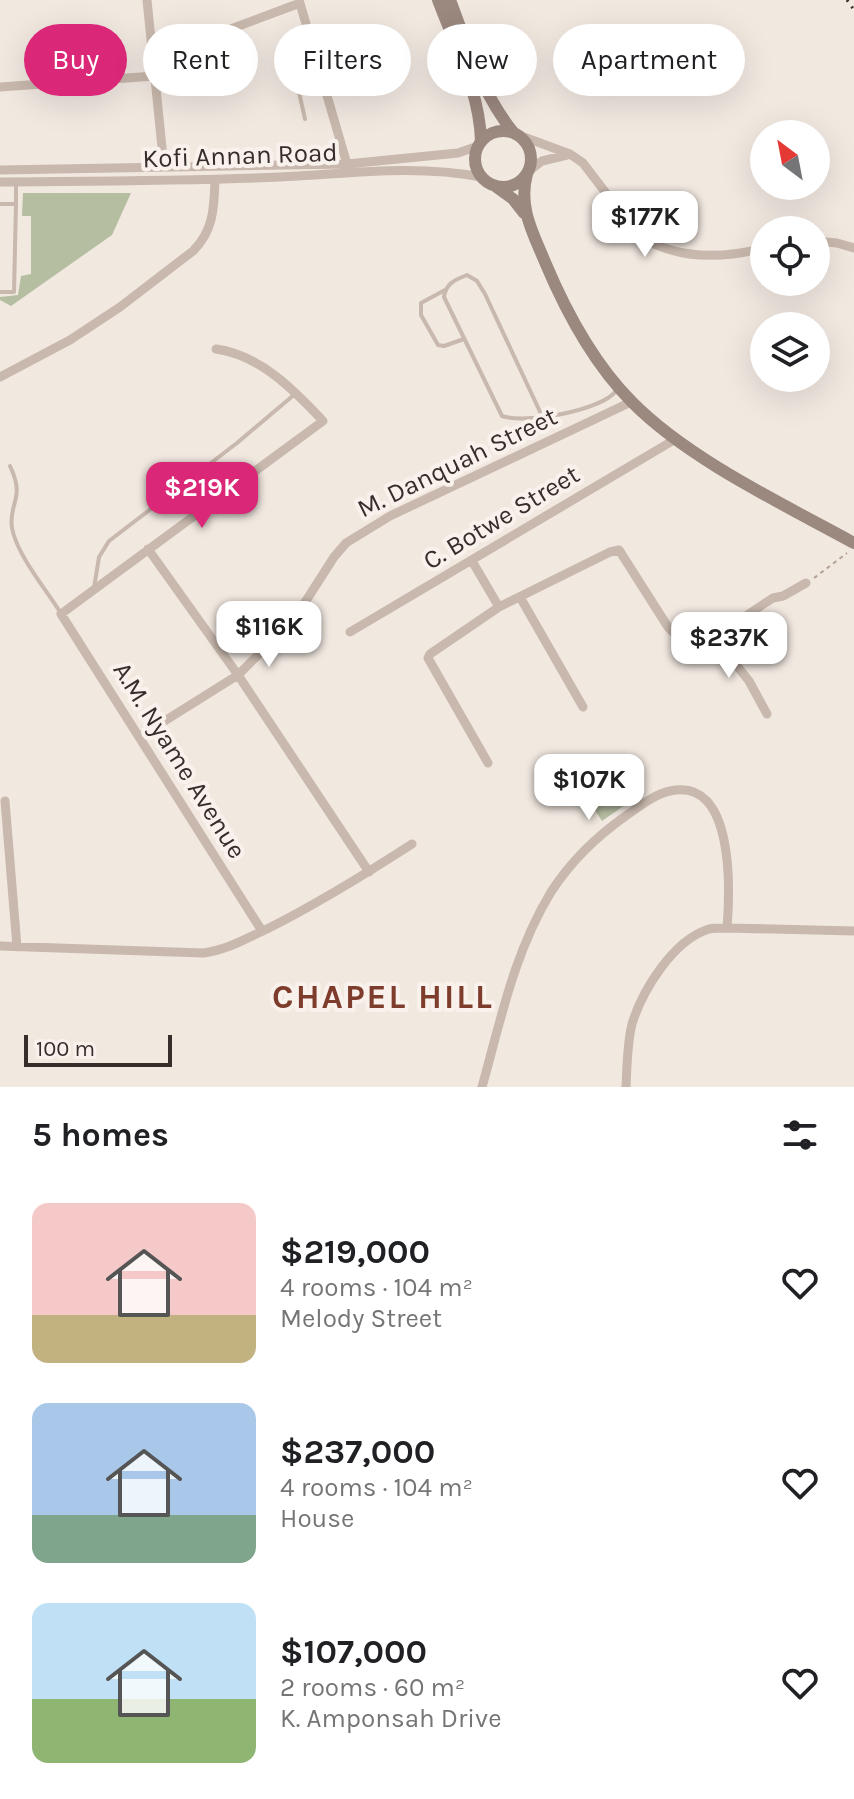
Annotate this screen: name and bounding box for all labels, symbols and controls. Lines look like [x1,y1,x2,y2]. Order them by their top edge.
chip: Buy [24,24,127,96]
chip: Rent [143,24,258,96]
chip: Filters [274,24,411,96]
chip: New [427,24,537,96]
chip: Apartment [553,24,745,96]
north arrow [750,120,830,200]
map controls [750,120,830,392]
street label: Kofi Annan Road [142,137,338,174]
pin: $177K [589,191,701,259]
text: $177K [610,201,680,232]
button: locate [750,216,830,296]
button: layers [750,312,830,392]
street label: M. Danquah Street [352,401,562,524]
street label: C. Botwe Street [418,459,585,576]
pin: $219K [146,462,258,530]
text: $219K [164,472,240,503]
pin: $116K [213,601,325,669]
text: $116K [234,611,304,642]
pin: $237K [673,612,785,680]
text: $237K [689,622,769,653]
street label: A.M. Nyame Avenue [107,656,253,864]
pin: $107K [533,754,645,822]
text: $107K [552,764,626,795]
district label: CHAPEL HILL [272,977,494,1017]
scale bar [24,1031,172,1067]
text: 100 m [36,1036,95,1062]
icon: filters [778,1113,822,1157]
text: 5 homes [32,1115,169,1155]
text: $219,000 [280,1232,430,1272]
icon: home [96,1235,192,1331]
icon: heart [778,1261,822,1305]
text: 4 rooms · 104 m² [280,1272,473,1303]
text: Melody Street [280,1303,442,1334]
text: $237,000 [280,1432,435,1472]
icon: home [96,1435,192,1531]
icon: heart [778,1461,822,1505]
text: 4 rooms · 104 m² [280,1472,473,1503]
text: House [280,1503,354,1534]
text: $107,000 [280,1632,427,1672]
icon: home [96,1635,192,1731]
icon: heart [778,1661,822,1705]
text: 2 rooms · 60 m² [280,1672,465,1703]
text: K. Amponsah Drive [280,1703,502,1734]

